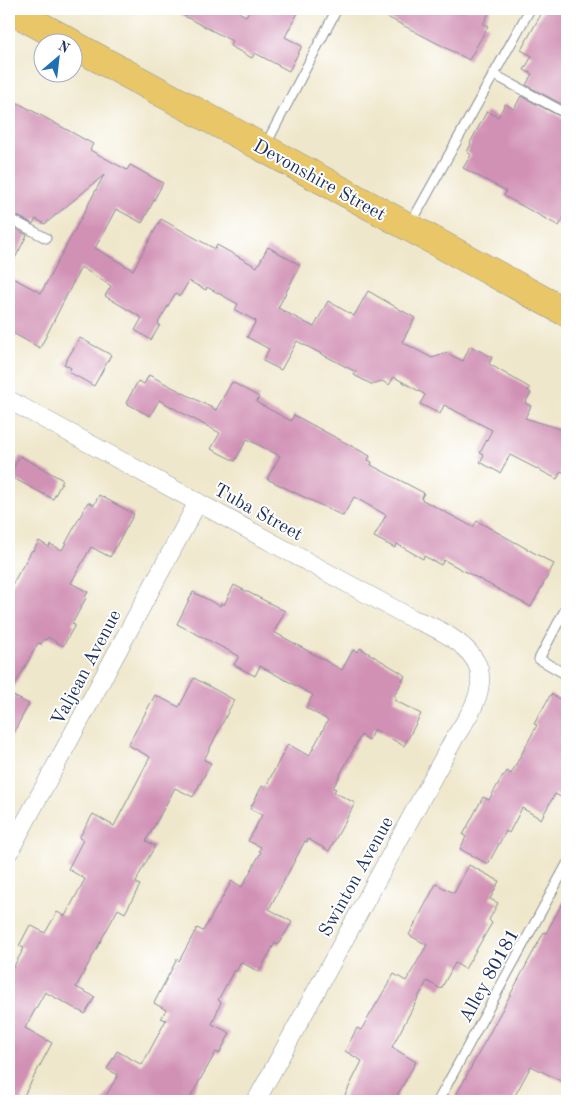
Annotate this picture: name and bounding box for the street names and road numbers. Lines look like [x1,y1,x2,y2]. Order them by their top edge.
street label: Devonshire Street [249,137,388,225]
street label: Tuba Street [210,481,305,545]
street label: Valjean Avenue [49,607,126,729]
street label: Swinton Avenue [316,814,398,940]
street label: Alley 80181 [457,926,524,1026]

